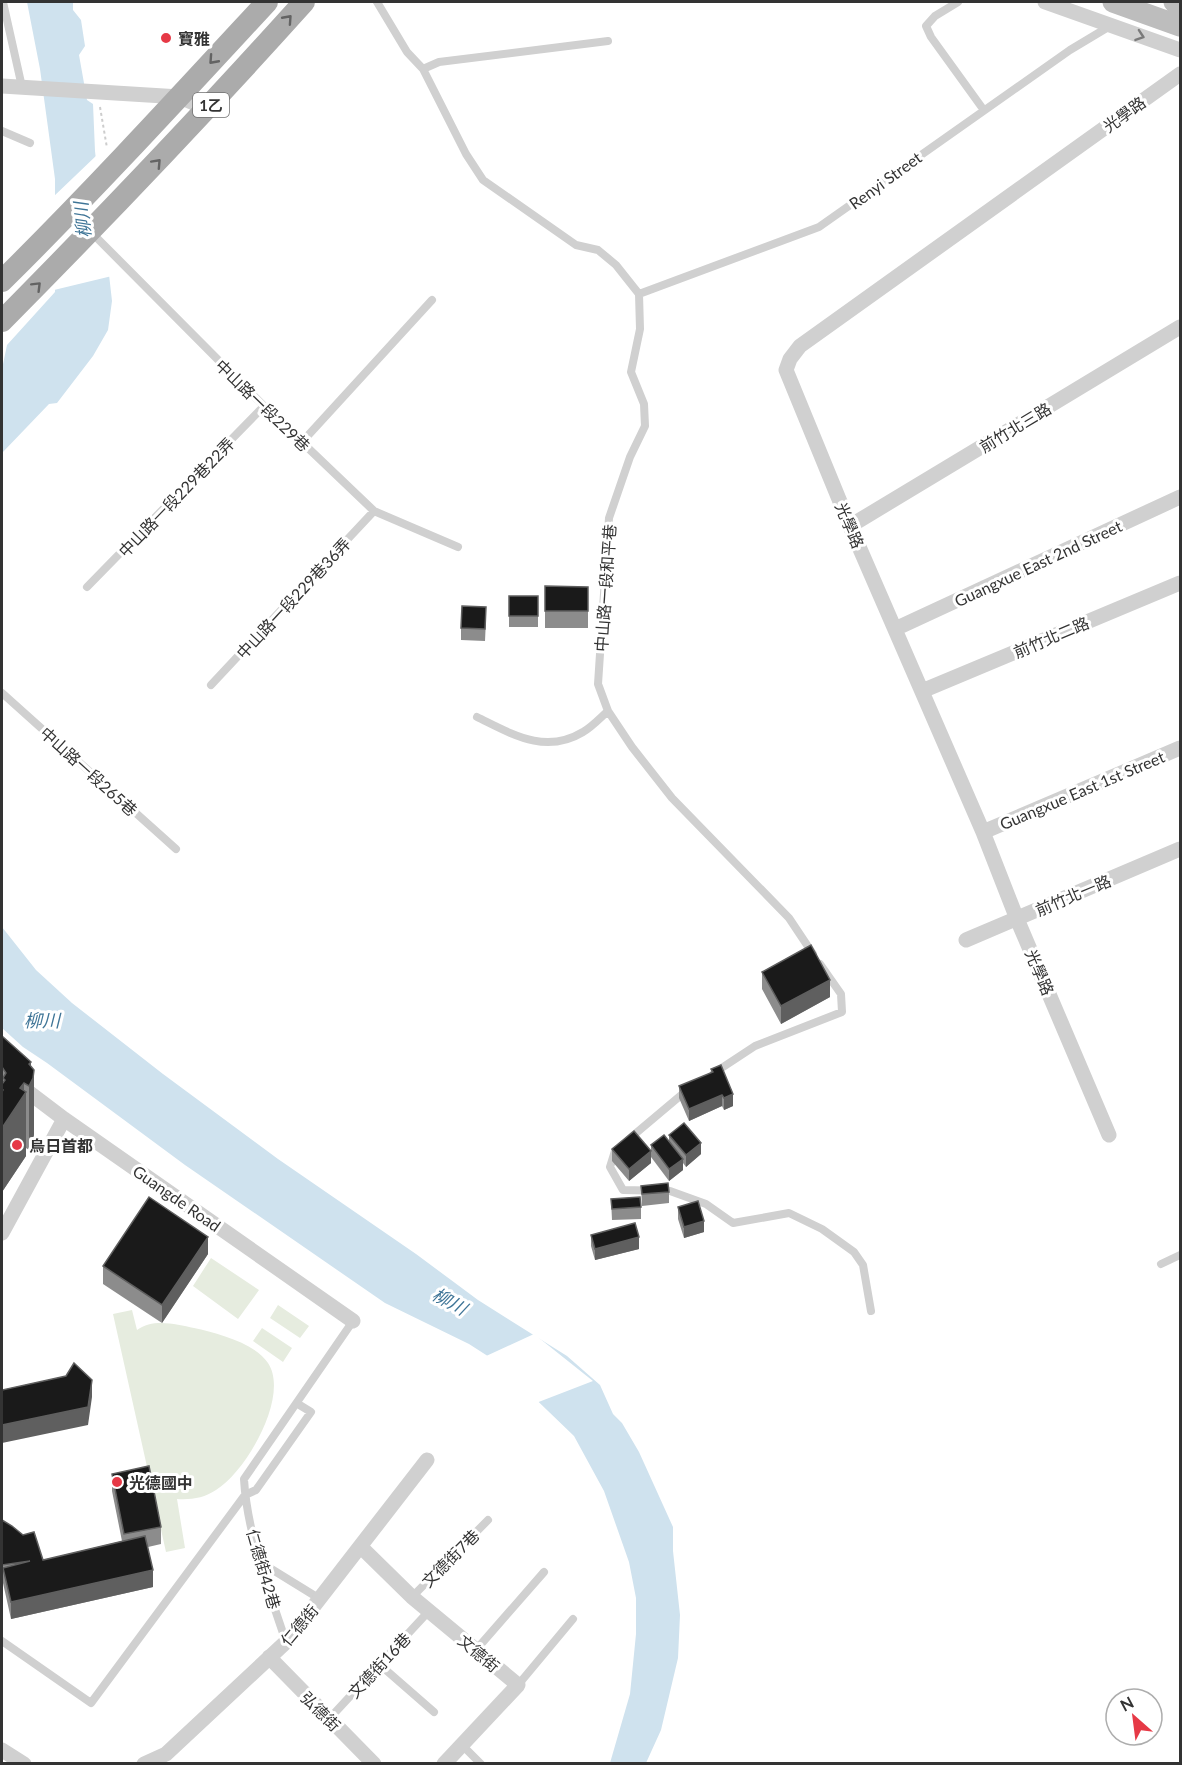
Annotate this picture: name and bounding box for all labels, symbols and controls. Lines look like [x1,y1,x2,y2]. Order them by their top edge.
one-way arrow [281,15,292,26]
place label: 寶雅 [178,29,210,48]
one-way arrow [1134,29,1145,41]
marker: 寶雅 [159,31,173,45]
one-way arrow [209,53,220,64]
street label: 光學路 [1099,92,1149,136]
road number: 1乙 [193,93,229,117]
street label: Renyi Street [845,147,925,213]
one-way arrow [149,159,160,170]
water label: 柳川 [69,199,95,239]
one-way arrow [29,282,40,293]
street label: 中山路一段229巷 [212,355,314,455]
street label: 前竹北三路 [976,398,1054,456]
street label: 中山路一段229巷22弄 [114,433,238,561]
street label: 光學路 [832,499,868,551]
street label: Guangxue East 2nd Street [951,516,1125,610]
street label: 中山路一段和平巷 [591,523,619,653]
street label: 中山路一段229巷36弄 [232,534,354,662]
street label: 前竹北二路 [1010,613,1092,661]
street label: 中山路一段265巷 [37,723,141,819]
street label: Guangxue East 1st Street [997,747,1167,833]
street label: 前竹北一路 [1032,871,1114,919]
street label: 光學路 [1022,946,1058,998]
water label: 柳川 [24,1009,62,1031]
place label: 烏日首都 [29,1136,93,1155]
marker: 烏日首都 [10,1138,24,1152]
street label: Guangde Road [130,1161,224,1235]
water label: 柳川 [429,1283,473,1320]
place label: 光德國中 [129,1473,193,1492]
marker: 光德國中 [110,1475,124,1489]
street label: 文德街7巷 [417,1525,483,1591]
street label: 仁德街42巷 [243,1527,285,1611]
street label: 仁德街 [276,1601,322,1649]
street label: 文德街16巷 [344,1628,414,1702]
street label: 文德街 [455,1630,503,1676]
street label: 弘德街 [297,1687,345,1735]
north arrow [1104,1687,1164,1747]
text: N [1117,1692,1137,1715]

